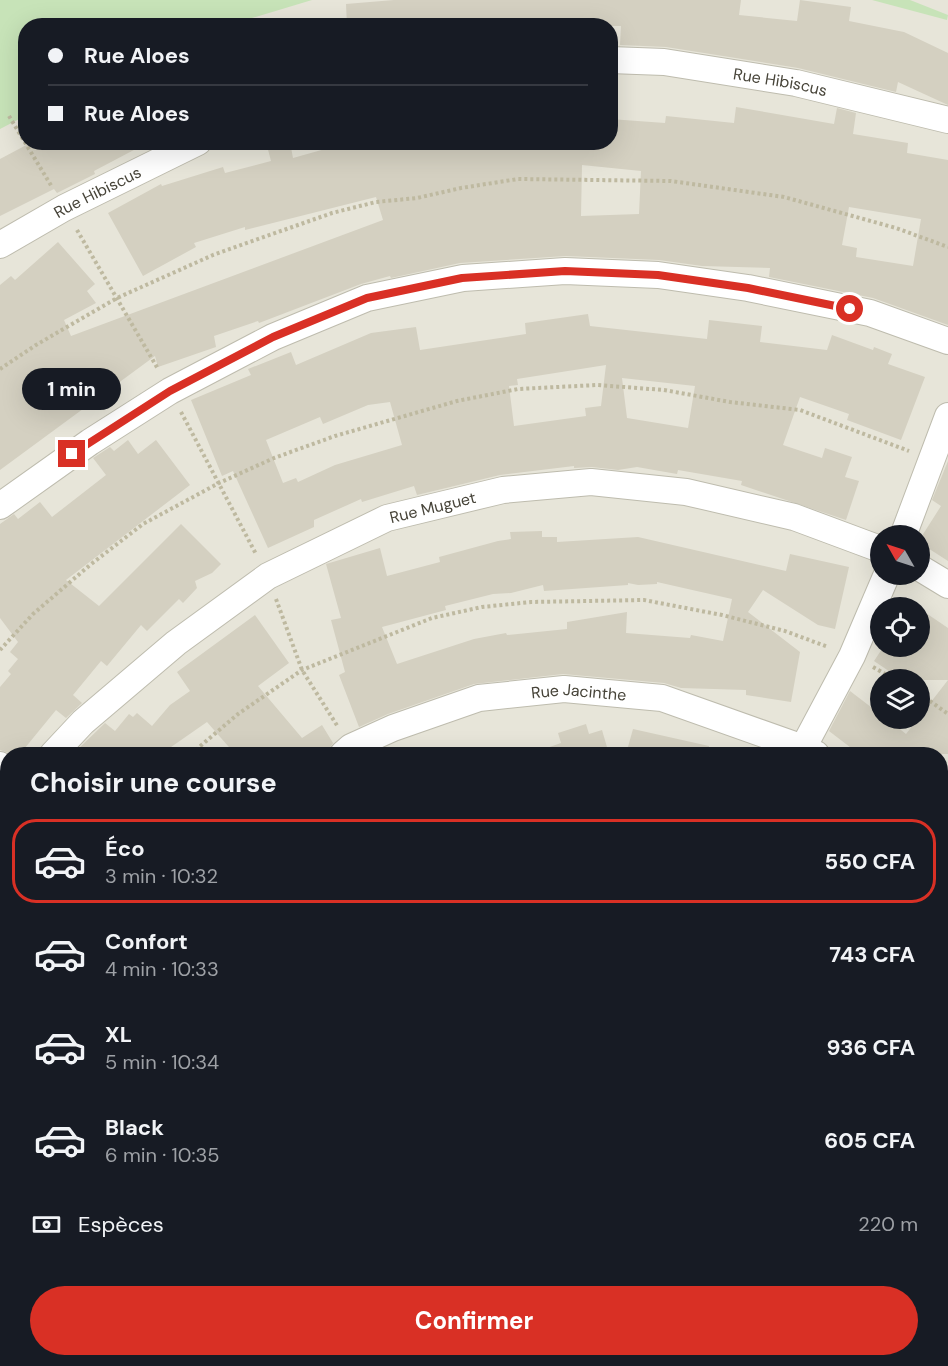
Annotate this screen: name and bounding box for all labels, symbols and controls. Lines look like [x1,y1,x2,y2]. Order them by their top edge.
text: Rue Aloes [84,41,190,70]
street label: Rue Hibiscus [732,63,829,101]
text: Rue Aloes [84,99,190,128]
street label: Rue Hibiscus [50,161,145,222]
route start [836,295,863,322]
callout: 1 min [22,367,122,409]
text: 1 min [47,376,96,402]
route end [58,440,85,467]
street label: Rue Muguet [387,486,478,528]
north arrow [870,525,930,585]
map controls [870,525,930,729]
button: locate [870,597,930,657]
button: layers [870,669,930,729]
street label: Rue Jacinthe [530,678,627,705]
text: Choisir une course [30,765,277,800]
icon: car [33,834,87,888]
text: Éco [105,834,145,863]
text: 550 CFA [825,847,915,876]
text: 3 min · 10:32 [105,863,218,889]
icon: car [33,927,87,981]
text: Confort [105,927,188,956]
text: 743 CFA [829,940,915,969]
text: 4 min · 10:33 [105,956,219,982]
icon: car [33,1020,87,1074]
text: XL [105,1020,132,1049]
text: 936 CFA [826,1033,915,1062]
text: 5 min · 10:34 [105,1049,219,1075]
icon: car [33,1113,87,1167]
text: Black [105,1113,164,1142]
text: 605 CFA [824,1126,915,1155]
text: 6 min · 10:35 [105,1142,220,1168]
icon: cash [30,1208,63,1241]
text: Espèces [78,1210,164,1239]
text: 220 m [858,1211,918,1237]
button: Confirmer [30,1286,918,1355]

